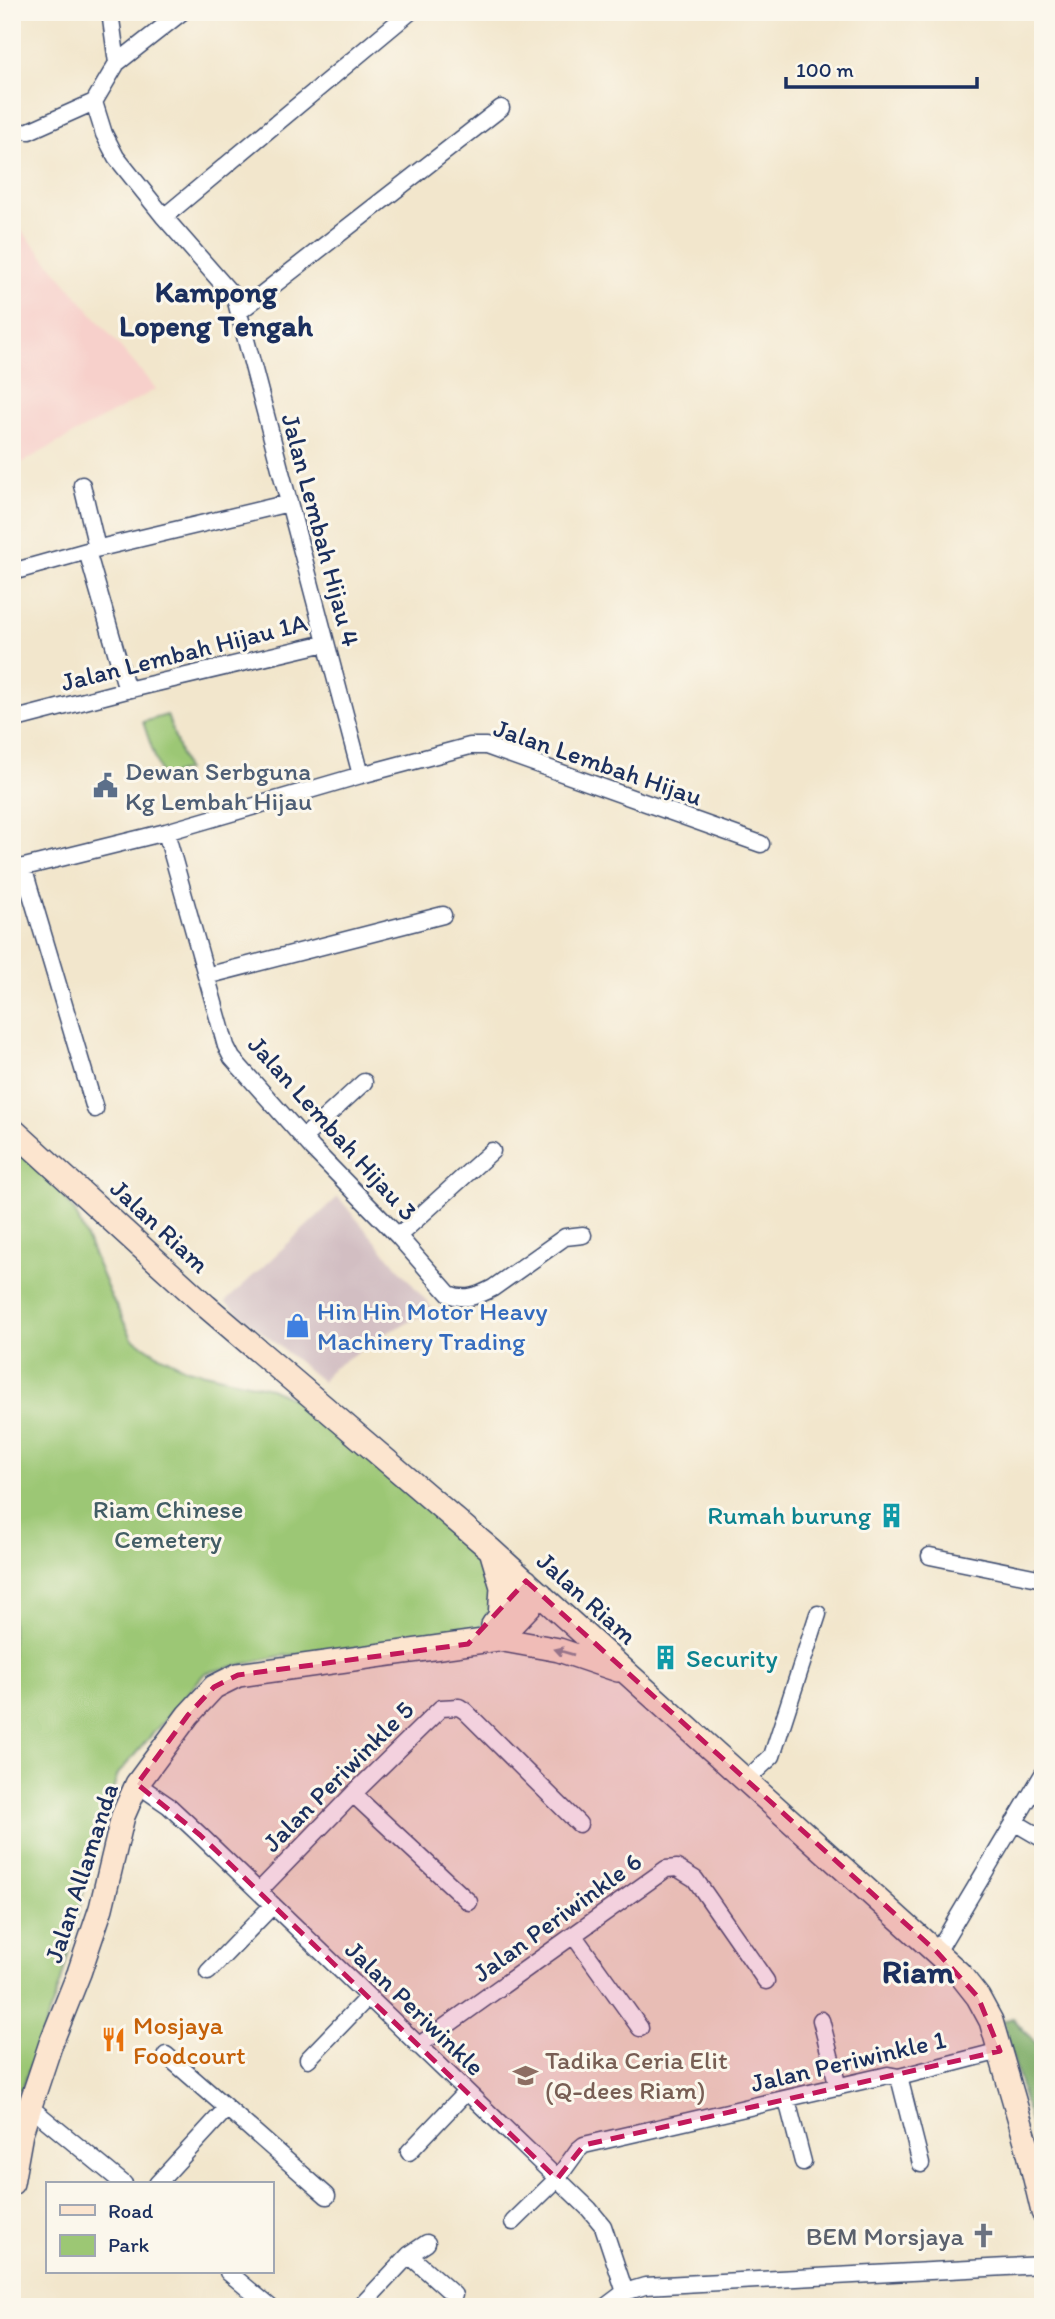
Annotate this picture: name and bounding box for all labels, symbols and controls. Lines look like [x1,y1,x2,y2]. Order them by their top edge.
scale bar [786,46,976,90]
text: 100 m [796,57,854,82]
district label: Kampong Lopeng Tengah [119,273,314,344]
street label: Jalan Lembah Hijau 4 [275,410,368,650]
street label: Jalan Lembah Hijau 1A [57,606,311,698]
street label: Jalan Lembah Hijau [490,711,706,813]
place label: Dewan Serbguna Kg Lembah Hijau [125,755,312,817]
public building icon: Dewan Serbguna Kg Lembah Hijau [91,772,119,800]
street label: Jalan Lembah Hijau 3 [241,1029,425,1227]
street label: Jalan Riam [104,1172,216,1280]
place label: Hin Hin Motor Heavy Machinery Trading [317,1295,547,1357]
shop icon: Hin Hin Motor Heavy Machinery Trading [283,1312,311,1340]
park label: Riam Chinese Cemetery [93,1493,243,1555]
place label: Rumah burung [707,1499,872,1531]
building icon: Rumah burung [877,1501,905,1529]
street label: Jalan Riam [530,1545,644,1651]
place label: Security [686,1642,778,1674]
building icon: Security [652,1644,680,1672]
one-way arrow [553,1646,575,1657]
street label: Jalan Periwinkle 5 [256,1694,420,1858]
street label: Jalan Allamanda [37,1779,125,1967]
street label: Jalan Periwinkle 6 [466,1845,648,1989]
street label: Jalan Periwinkle [339,1933,491,2083]
district label: Riam [882,1952,954,1991]
place label: Mosjaya Foodcourt [133,2009,246,2071]
street label: Jalan Periwinkle 1 [747,2023,949,2099]
restaurant icon: Mosjaya Foodcourt [99,2026,127,2054]
place label: Tadika Ceria Elit (Q-dees Riam) [545,2044,728,2106]
school or university icon: Tadika Ceria Elit (Q-dees Riam) [511,2061,539,2089]
legend [46,2182,273,2274]
text: Road [108,2198,154,2223]
place label: BEM Morsjaya [806,2220,964,2252]
church icon: BEM Morsjaya [970,2222,998,2250]
text: Park [108,2232,150,2257]

